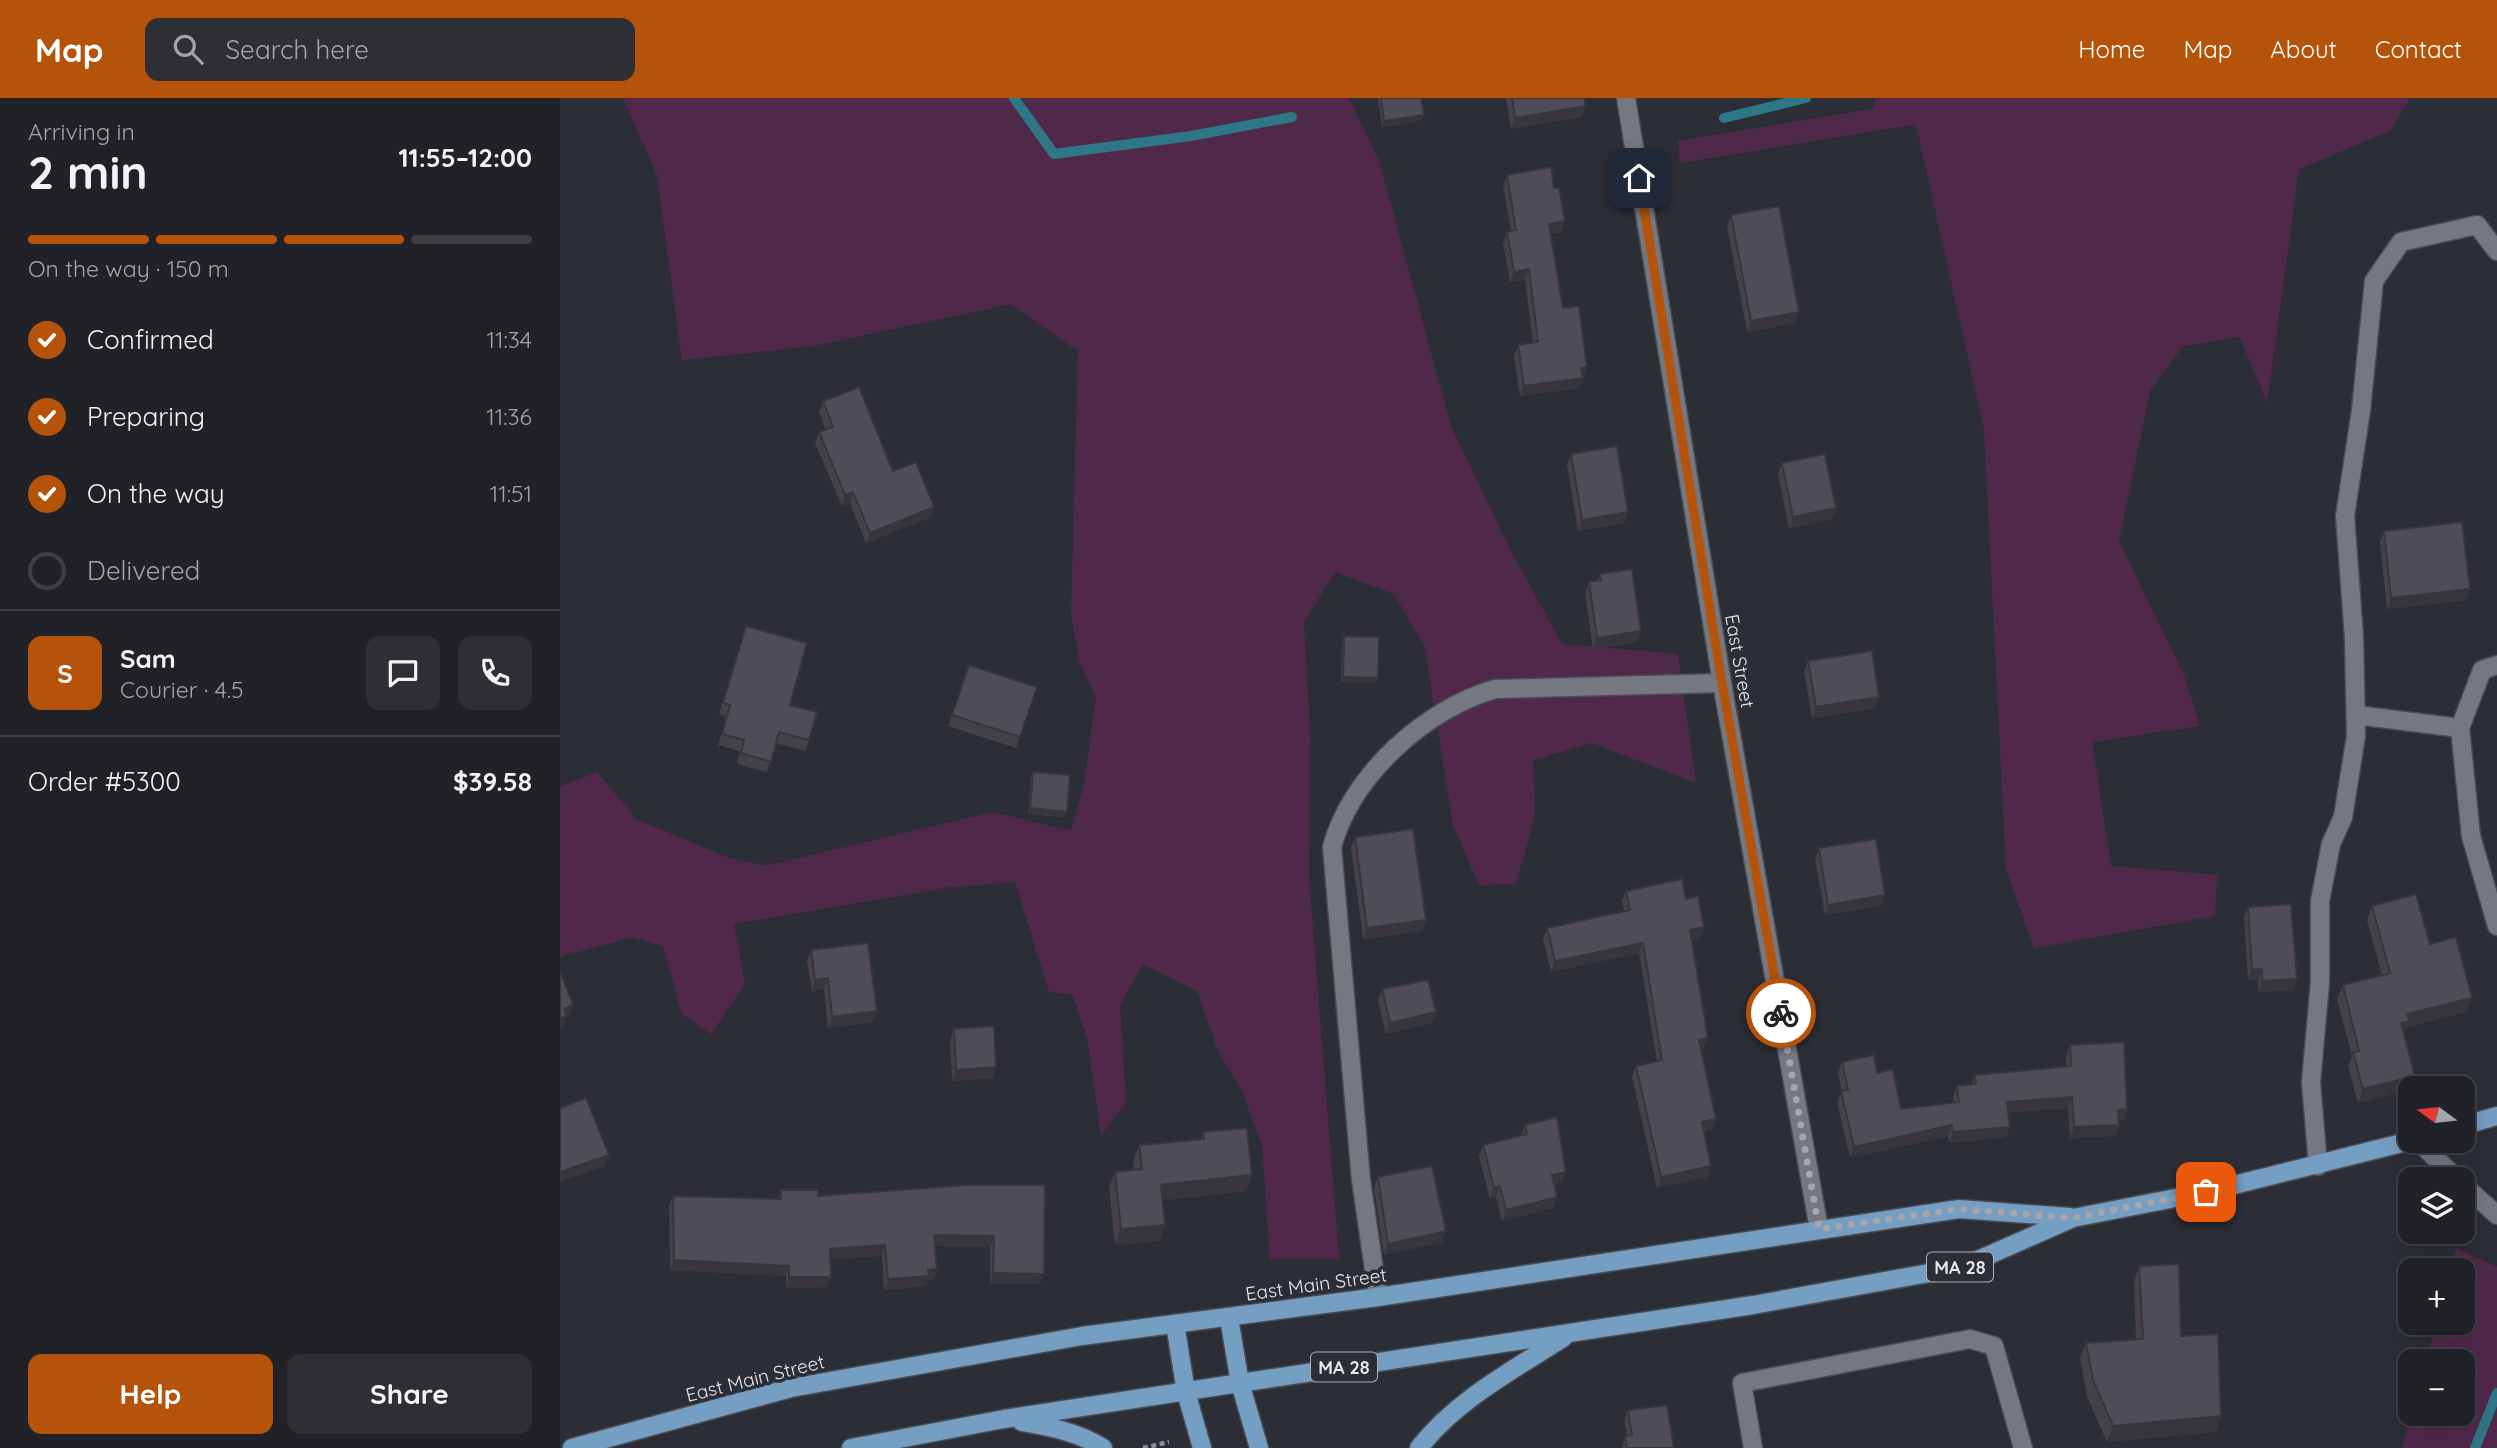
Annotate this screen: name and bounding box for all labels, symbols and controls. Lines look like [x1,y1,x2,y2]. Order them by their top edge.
search box [145,18,635,81]
text: Map [35,29,103,70]
icon: search [169,30,207,68]
text: Search here [225,33,369,66]
text: Home [2078,34,2145,64]
text: Map [2183,34,2232,64]
text: About [2270,34,2337,64]
text: Contact [2375,34,2462,64]
text: Arriving in [28,117,135,146]
text: 11:55–12:00 [398,141,532,174]
text: 2 min [28,143,148,201]
pin [1609,148,1669,208]
icon: home [1620,159,1658,197]
text: On the way · 150 m [28,254,229,283]
icon: check [28,321,66,359]
text: Confirmed [87,323,214,356]
text: 11:34 [487,325,532,354]
icon: check [28,398,66,436]
text: Preparing [87,400,205,433]
text: 11:36 [486,402,532,431]
icon: check [28,475,66,513]
text: On the way [87,477,225,510]
text: 11:51 [490,479,532,508]
text: Delivered [87,554,200,587]
street label: East Street [1720,612,1760,710]
button: chat [366,636,440,710]
button: phone [458,636,532,710]
text: Sam [120,642,176,675]
text: S [57,657,73,690]
text: Courier · 4.5 [120,675,244,704]
text: Order #5300 [28,765,181,798]
text: $39.58 [453,765,532,798]
courier [1746,978,1816,1048]
icon: bike [1762,994,1800,1032]
north arrow [2398,1076,2474,1153]
map controls [2398,1076,2475,1426]
pin [2176,1162,2236,1222]
button: layers [2398,1167,2475,1244]
icon: bag [2187,1173,2225,1211]
road number: MA 28 [1927,1252,1993,1282]
button: + [2398,1258,2475,1335]
street label: East Main Street [1244,1262,1388,1306]
street label: East Main Street [683,1349,827,1407]
button: − [2398,1349,2475,1426]
road number: MA 28 [1311,1352,1377,1382]
button: Help [28,1354,273,1434]
button: Share [287,1354,532,1434]

